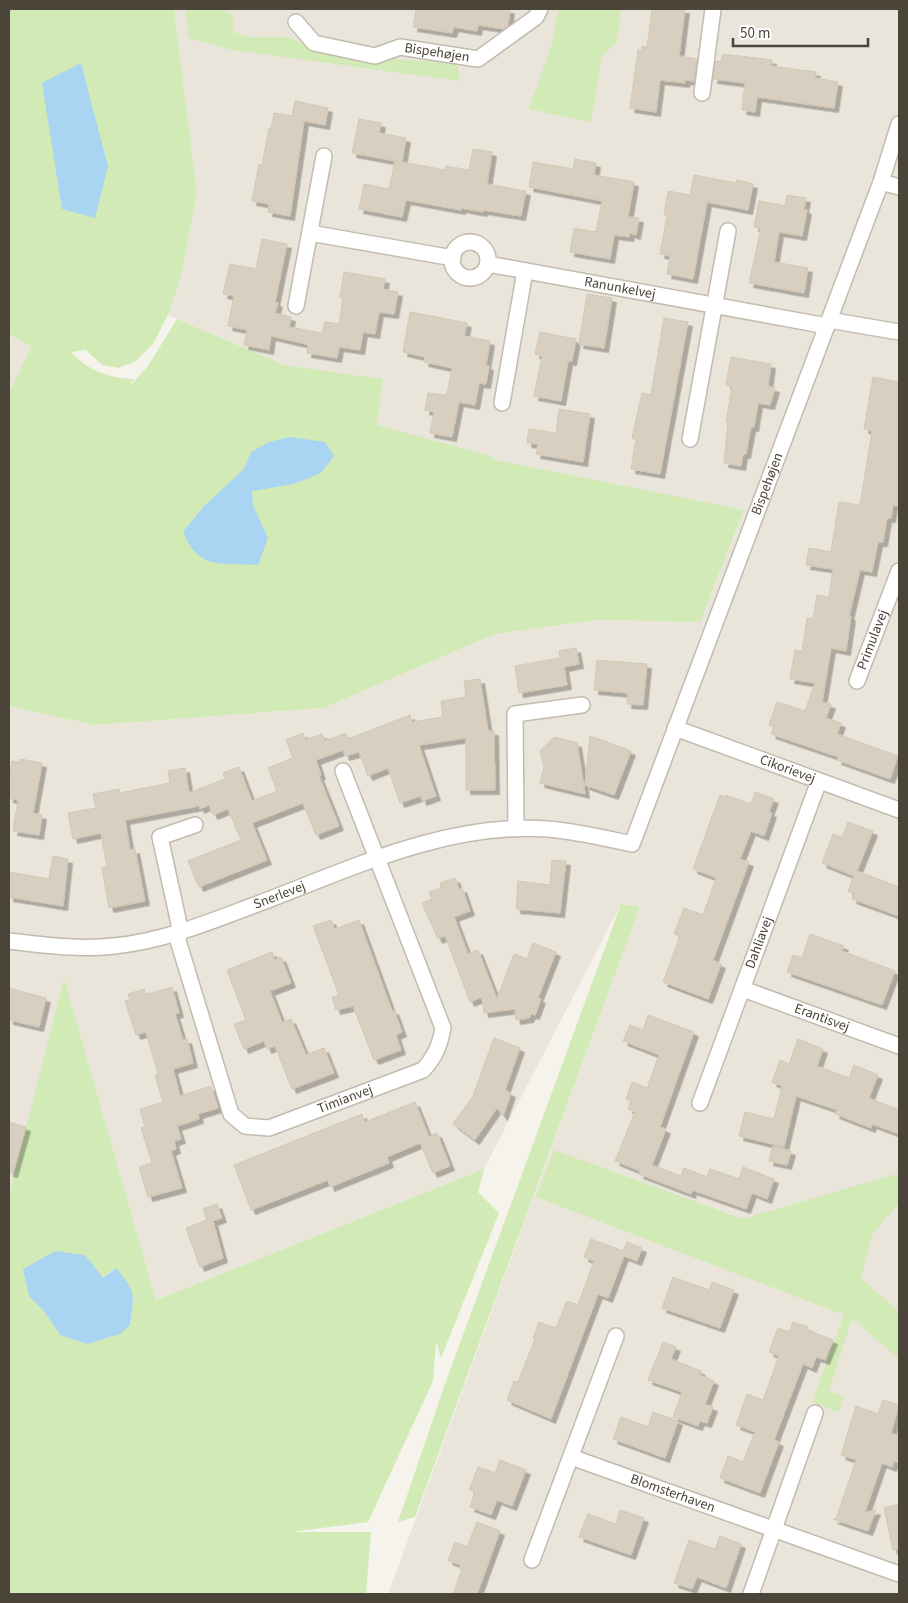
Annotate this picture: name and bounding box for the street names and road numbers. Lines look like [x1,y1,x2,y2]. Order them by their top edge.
street label: Bispehøjen [403,38,471,68]
street label: Ranunkelvej [583,272,657,304]
street label: Bispehøjen [746,450,788,518]
street label: Primulavej [852,607,893,673]
street label: Cikorievej [757,750,818,789]
street label: Snerlevej [251,876,309,915]
street label: Dahliavej [740,914,778,972]
street label: Erantisvej [791,999,852,1037]
street label: Timianvej [315,1080,376,1119]
street label: Blomsterhaven [628,1469,718,1518]

